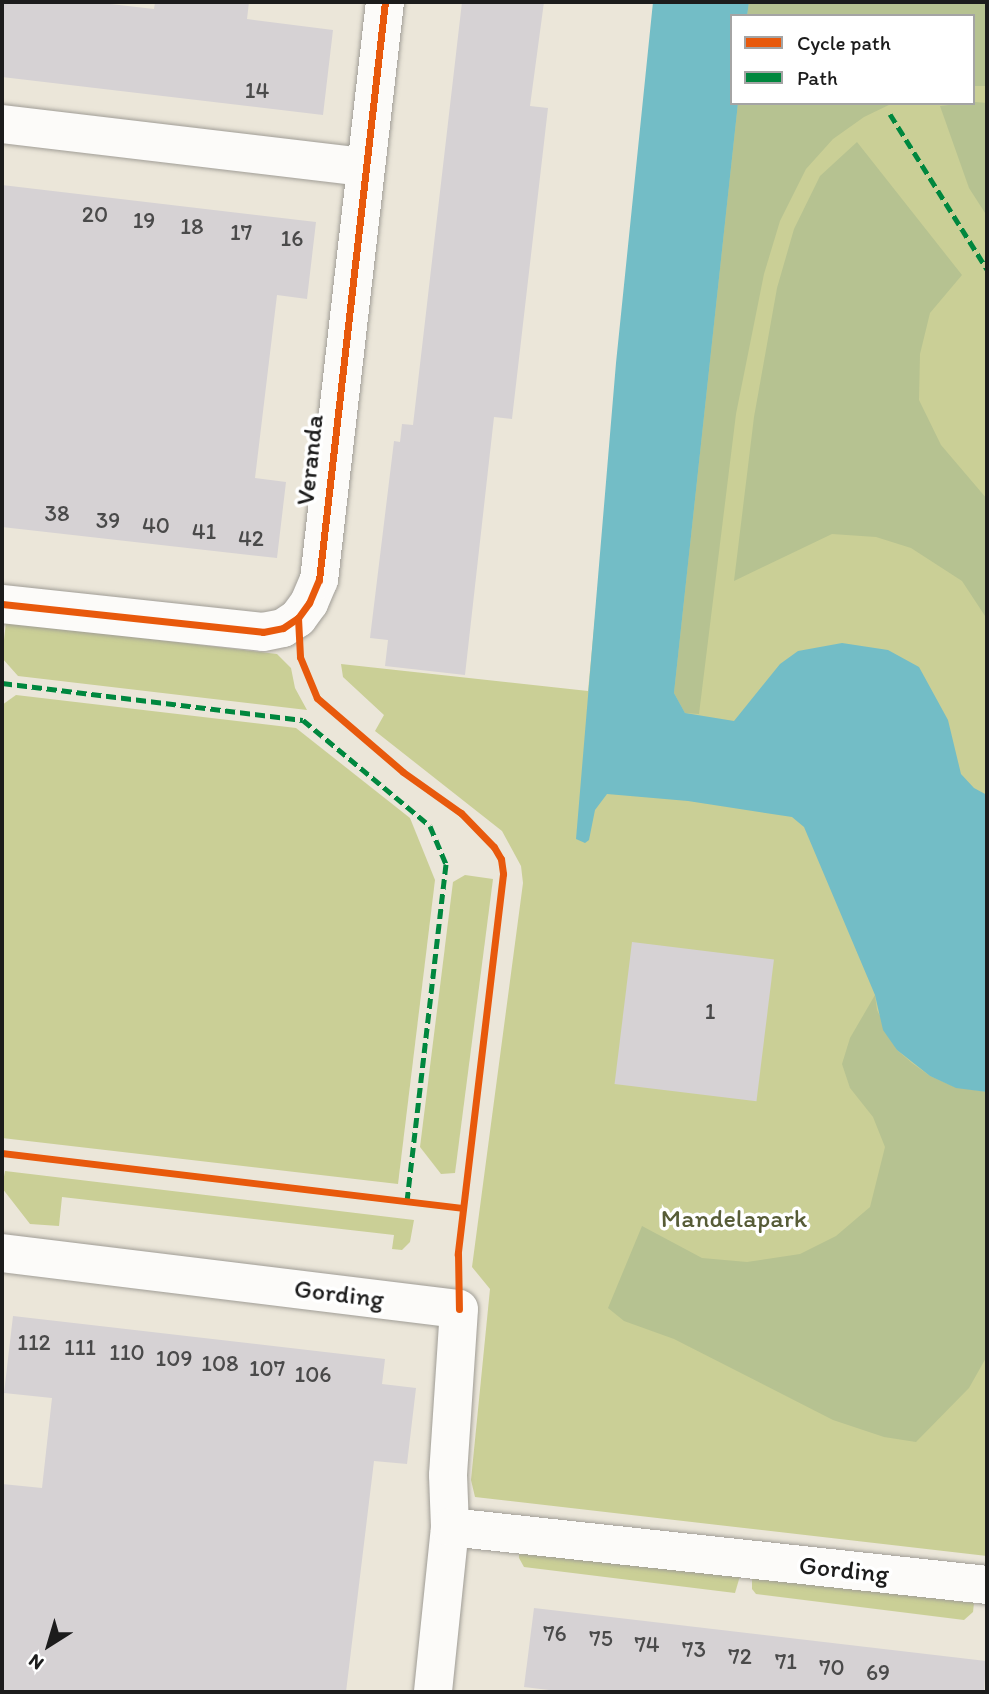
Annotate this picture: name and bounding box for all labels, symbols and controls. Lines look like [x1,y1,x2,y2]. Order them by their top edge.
legend [730,14,975,105]
text: Cycle path [797,30,891,55]
text: Path [797,65,838,90]
house number: 14 [245,76,269,104]
house number: 20 [82,200,108,228]
house number: 19 [133,206,155,234]
house number: 18 [180,212,204,240]
house number: 17 [230,218,252,246]
house number: 16 [281,224,303,252]
street label: Veranda [290,413,330,507]
house number: 38 [44,499,70,527]
house number: 39 [96,506,120,534]
house number: 40 [142,511,170,539]
house number: 41 [192,517,216,545]
house number: 42 [238,524,264,552]
house number: 1 [705,997,715,1025]
park label: Mandelapark [661,1203,807,1235]
street label: Gording [292,1273,386,1315]
house number: 112 [17,1328,51,1356]
house number: 111 [64,1333,96,1361]
house number: 110 [109,1338,145,1366]
house number: 109 [156,1344,192,1372]
house number: 108 [201,1349,239,1377]
house number: 107 [249,1354,285,1382]
house number: 106 [294,1360,332,1388]
street label: Gording [798,1550,890,1590]
north arrow [14,1610,84,1680]
house number: 76 [543,1619,567,1647]
house number: 75 [589,1624,613,1652]
house number: 74 [634,1630,660,1658]
house number: 73 [682,1635,706,1663]
house number: 72 [728,1642,752,1670]
house number: 71 [775,1647,797,1675]
text: N [24,1649,48,1675]
house number: 70 [819,1653,845,1681]
house number: 69 [866,1658,890,1686]

